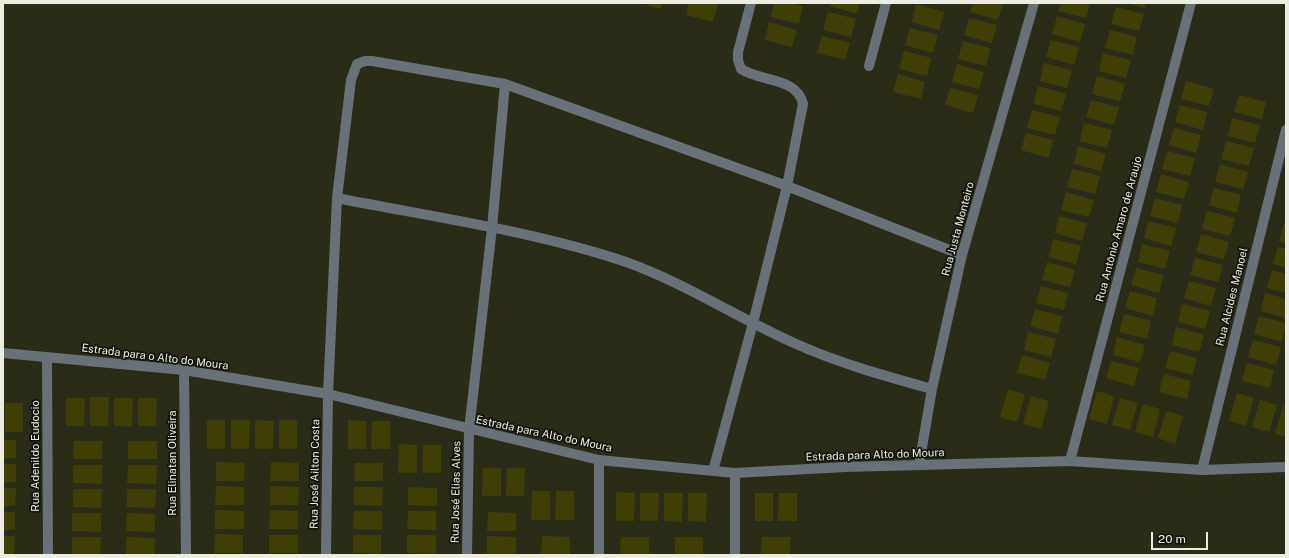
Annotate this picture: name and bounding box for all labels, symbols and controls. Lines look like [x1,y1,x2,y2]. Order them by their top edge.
street label: Rua Antônio Amaro de Araujo [1093,155,1145,303]
street label: Rua Justa Monteiro [939,180,977,278]
street label: Rua Alcides Manoel [1213,246,1251,348]
street label: Estrada para o Alto do Moura [81,341,229,373]
street label: Rua Adenildo Eudocio [29,400,43,512]
street label: Rua Elinatan Oliveira [166,410,180,516]
street label: Estrada para Alto do Moura [475,413,613,455]
street label: Rua José Ailton Costa [307,419,323,529]
street label: Rua José Elias Alves [449,441,463,543]
street label: Estrada para Alto do Moura [805,446,945,464]
scale bar [1153,524,1210,550]
text: 20 m [1158,532,1186,546]

